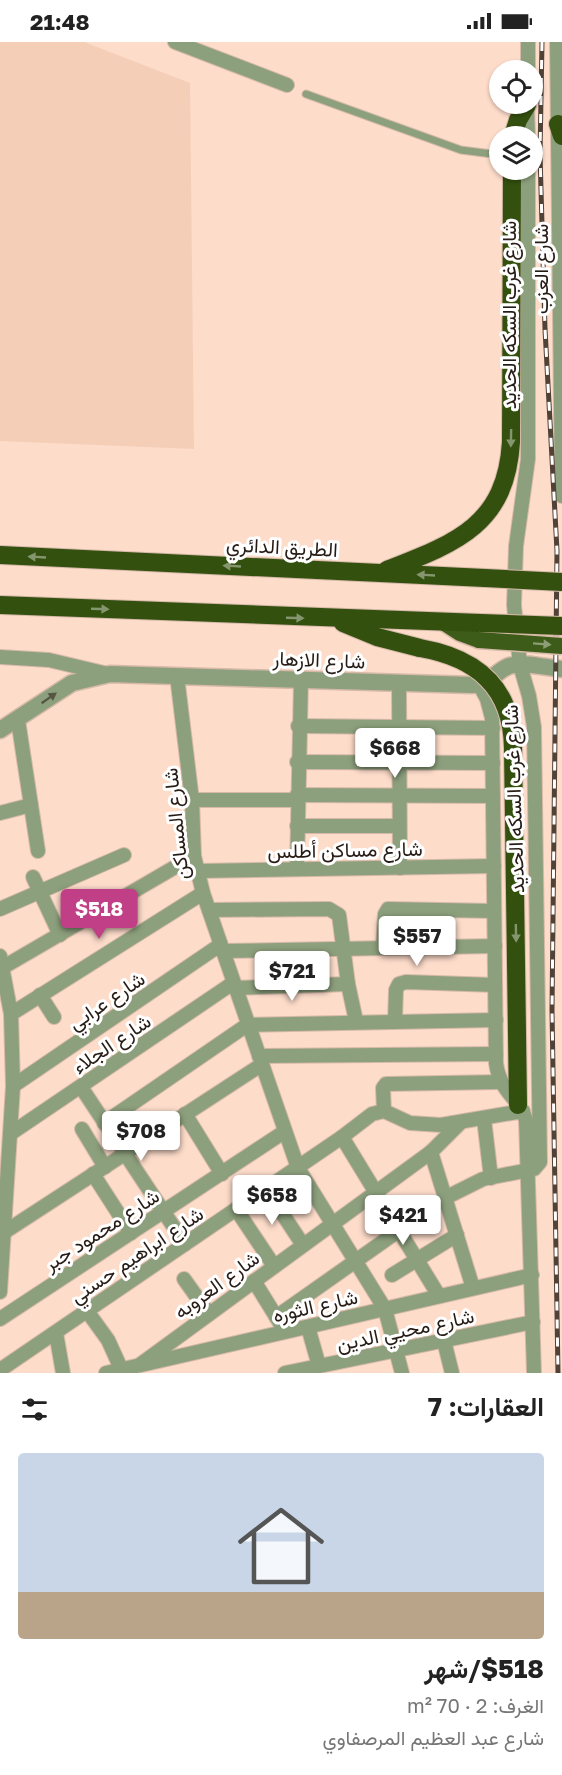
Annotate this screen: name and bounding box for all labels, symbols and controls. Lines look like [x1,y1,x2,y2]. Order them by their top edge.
text: 21:48 [30,8,90,35]
map controls [489,60,543,180]
button: locate [489,60,543,114]
button: layers [489,126,543,180]
street label: شارع غرب السكه الحديد [496,221,523,409]
street label: شارع العزب [528,224,555,314]
one-way arrow [506,428,516,447]
street label: الطريق الدائري [225,531,339,567]
one-way arrow [27,552,46,561]
one-way arrow [222,562,241,571]
one-way arrow [417,570,436,579]
one-way arrow [91,605,110,614]
one-way arrow [286,613,305,622]
one-way arrow [532,639,551,649]
street label: شارع الازهار [271,645,366,676]
one-way arrow [40,692,56,704]
street label: شارع غرب السكه الحديد [498,704,531,894]
pin: $668 [359,728,431,779]
text: $668 [369,735,421,759]
street label: شارع المساكن [157,766,196,881]
street label: شارع مساكن أطلس [267,836,423,865]
pin: $518 [63,889,135,940]
text: $518 [75,896,123,920]
pin: $557 [381,916,453,967]
text: $557 [393,923,441,947]
one-way arrow [511,923,521,942]
pin: $721 [256,951,328,1002]
text: $721 [269,958,315,982]
street label: شارع عرابي [63,966,152,1039]
street label: شارع الجلاء [67,1008,156,1080]
pin: $708 [105,1111,177,1162]
text: $708 [116,1118,166,1142]
pin: $658 [236,1175,308,1226]
text: $658 [246,1182,298,1206]
street label: شارع محمود جبر [38,1183,165,1278]
pin: $421 [367,1195,439,1246]
street label: شارع ابراهيم حسني [65,1201,211,1312]
text: $421 [379,1202,427,1226]
street label: شارع العروبه [169,1245,265,1325]
street label: شارع الثوره [270,1284,360,1329]
street label: شارع محيي الدين [334,1303,477,1361]
text: العقارات: 7 [428,1391,544,1422]
icon: filters [18,1393,51,1426]
icon: home [227,1492,335,1600]
text: $518/شهر [424,1653,544,1684]
text: الغرف: 2 · 70 m² [407,1693,544,1717]
text: شارع عبد العظيم المرصفاوي [323,1725,544,1749]

